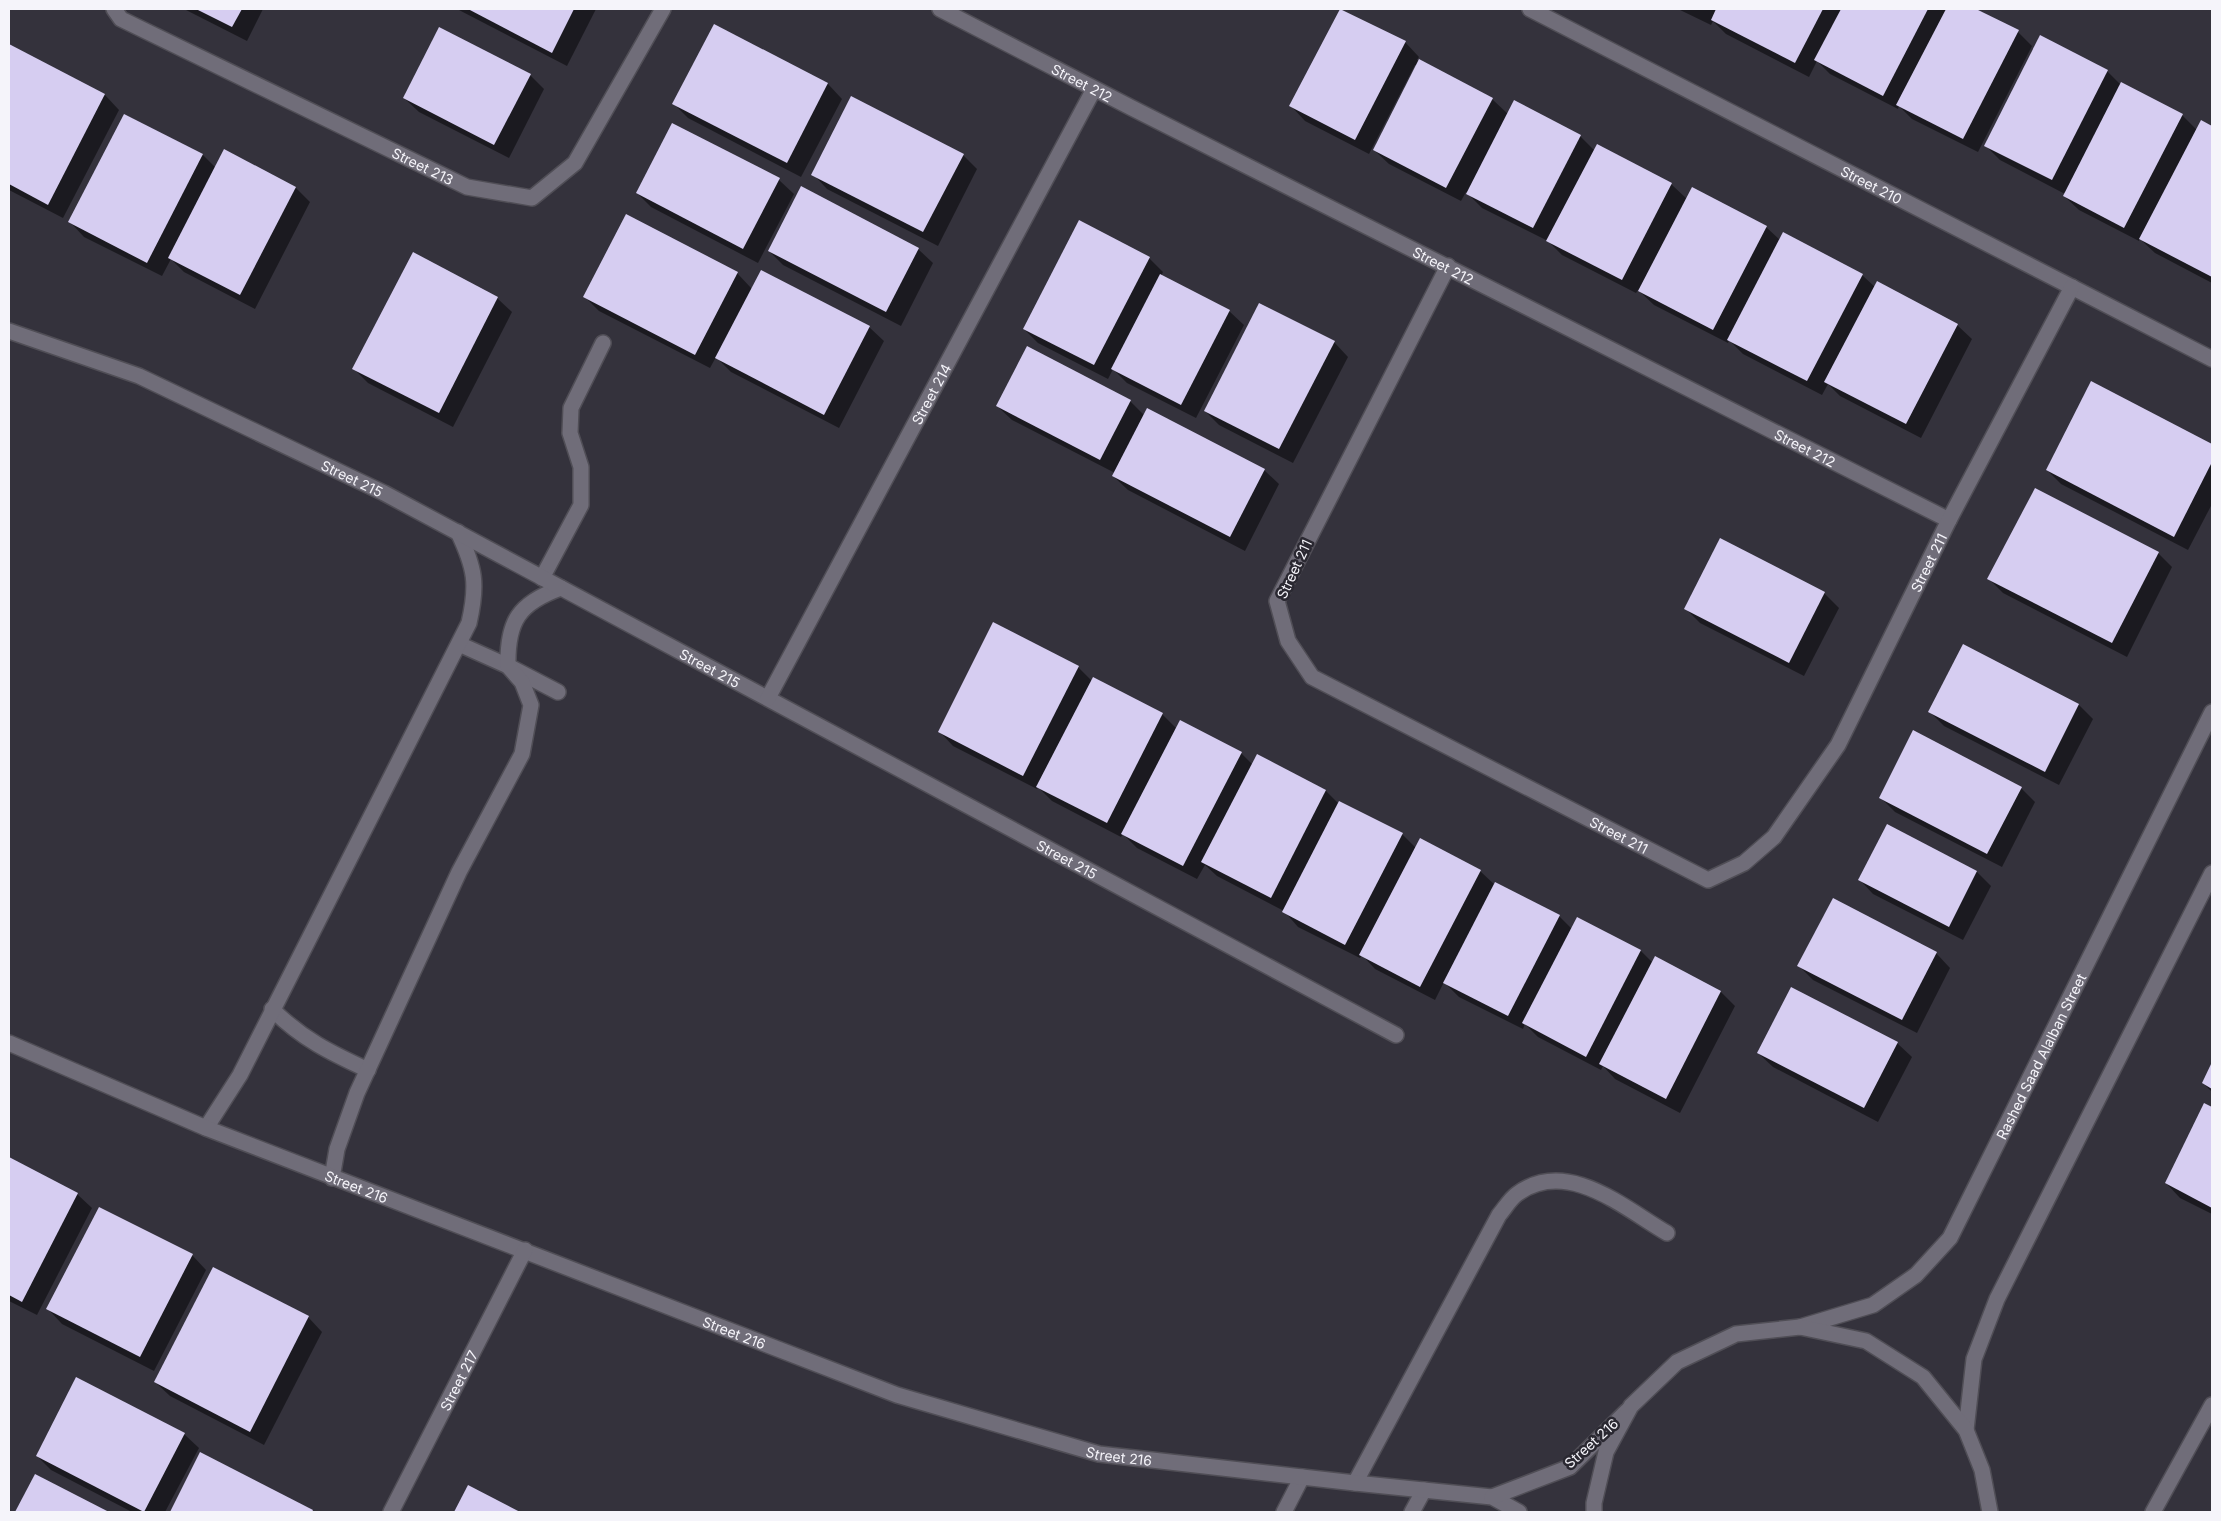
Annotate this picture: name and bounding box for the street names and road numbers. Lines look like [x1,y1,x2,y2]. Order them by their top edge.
street label: Street 212 [1049,60,1116,105]
street label: Street 213 [389,144,457,188]
street label: Street 210 [1838,162,1905,207]
street label: Street 212 [1410,243,1477,288]
street label: Street 214 [908,360,954,427]
street label: Street 212 [1772,425,1839,470]
street label: Street 215 [319,456,386,500]
street label: Street 211 [1906,530,1950,595]
street label: Street 211 [1273,537,1315,601]
street label: Street 215 [677,645,743,691]
street label: Street 211 [1587,812,1651,856]
street label: Street 215 [1034,836,1100,882]
street label: Rashed Saad Alalban Street [1992,970,2089,1142]
street label: Street 216 [323,1166,391,1206]
street label: Street 216 [700,1312,768,1352]
street label: Street 217 [436,1347,481,1413]
street label: Street 216 [1561,1414,1621,1472]
street label: Street 216 [1084,1442,1153,1468]

